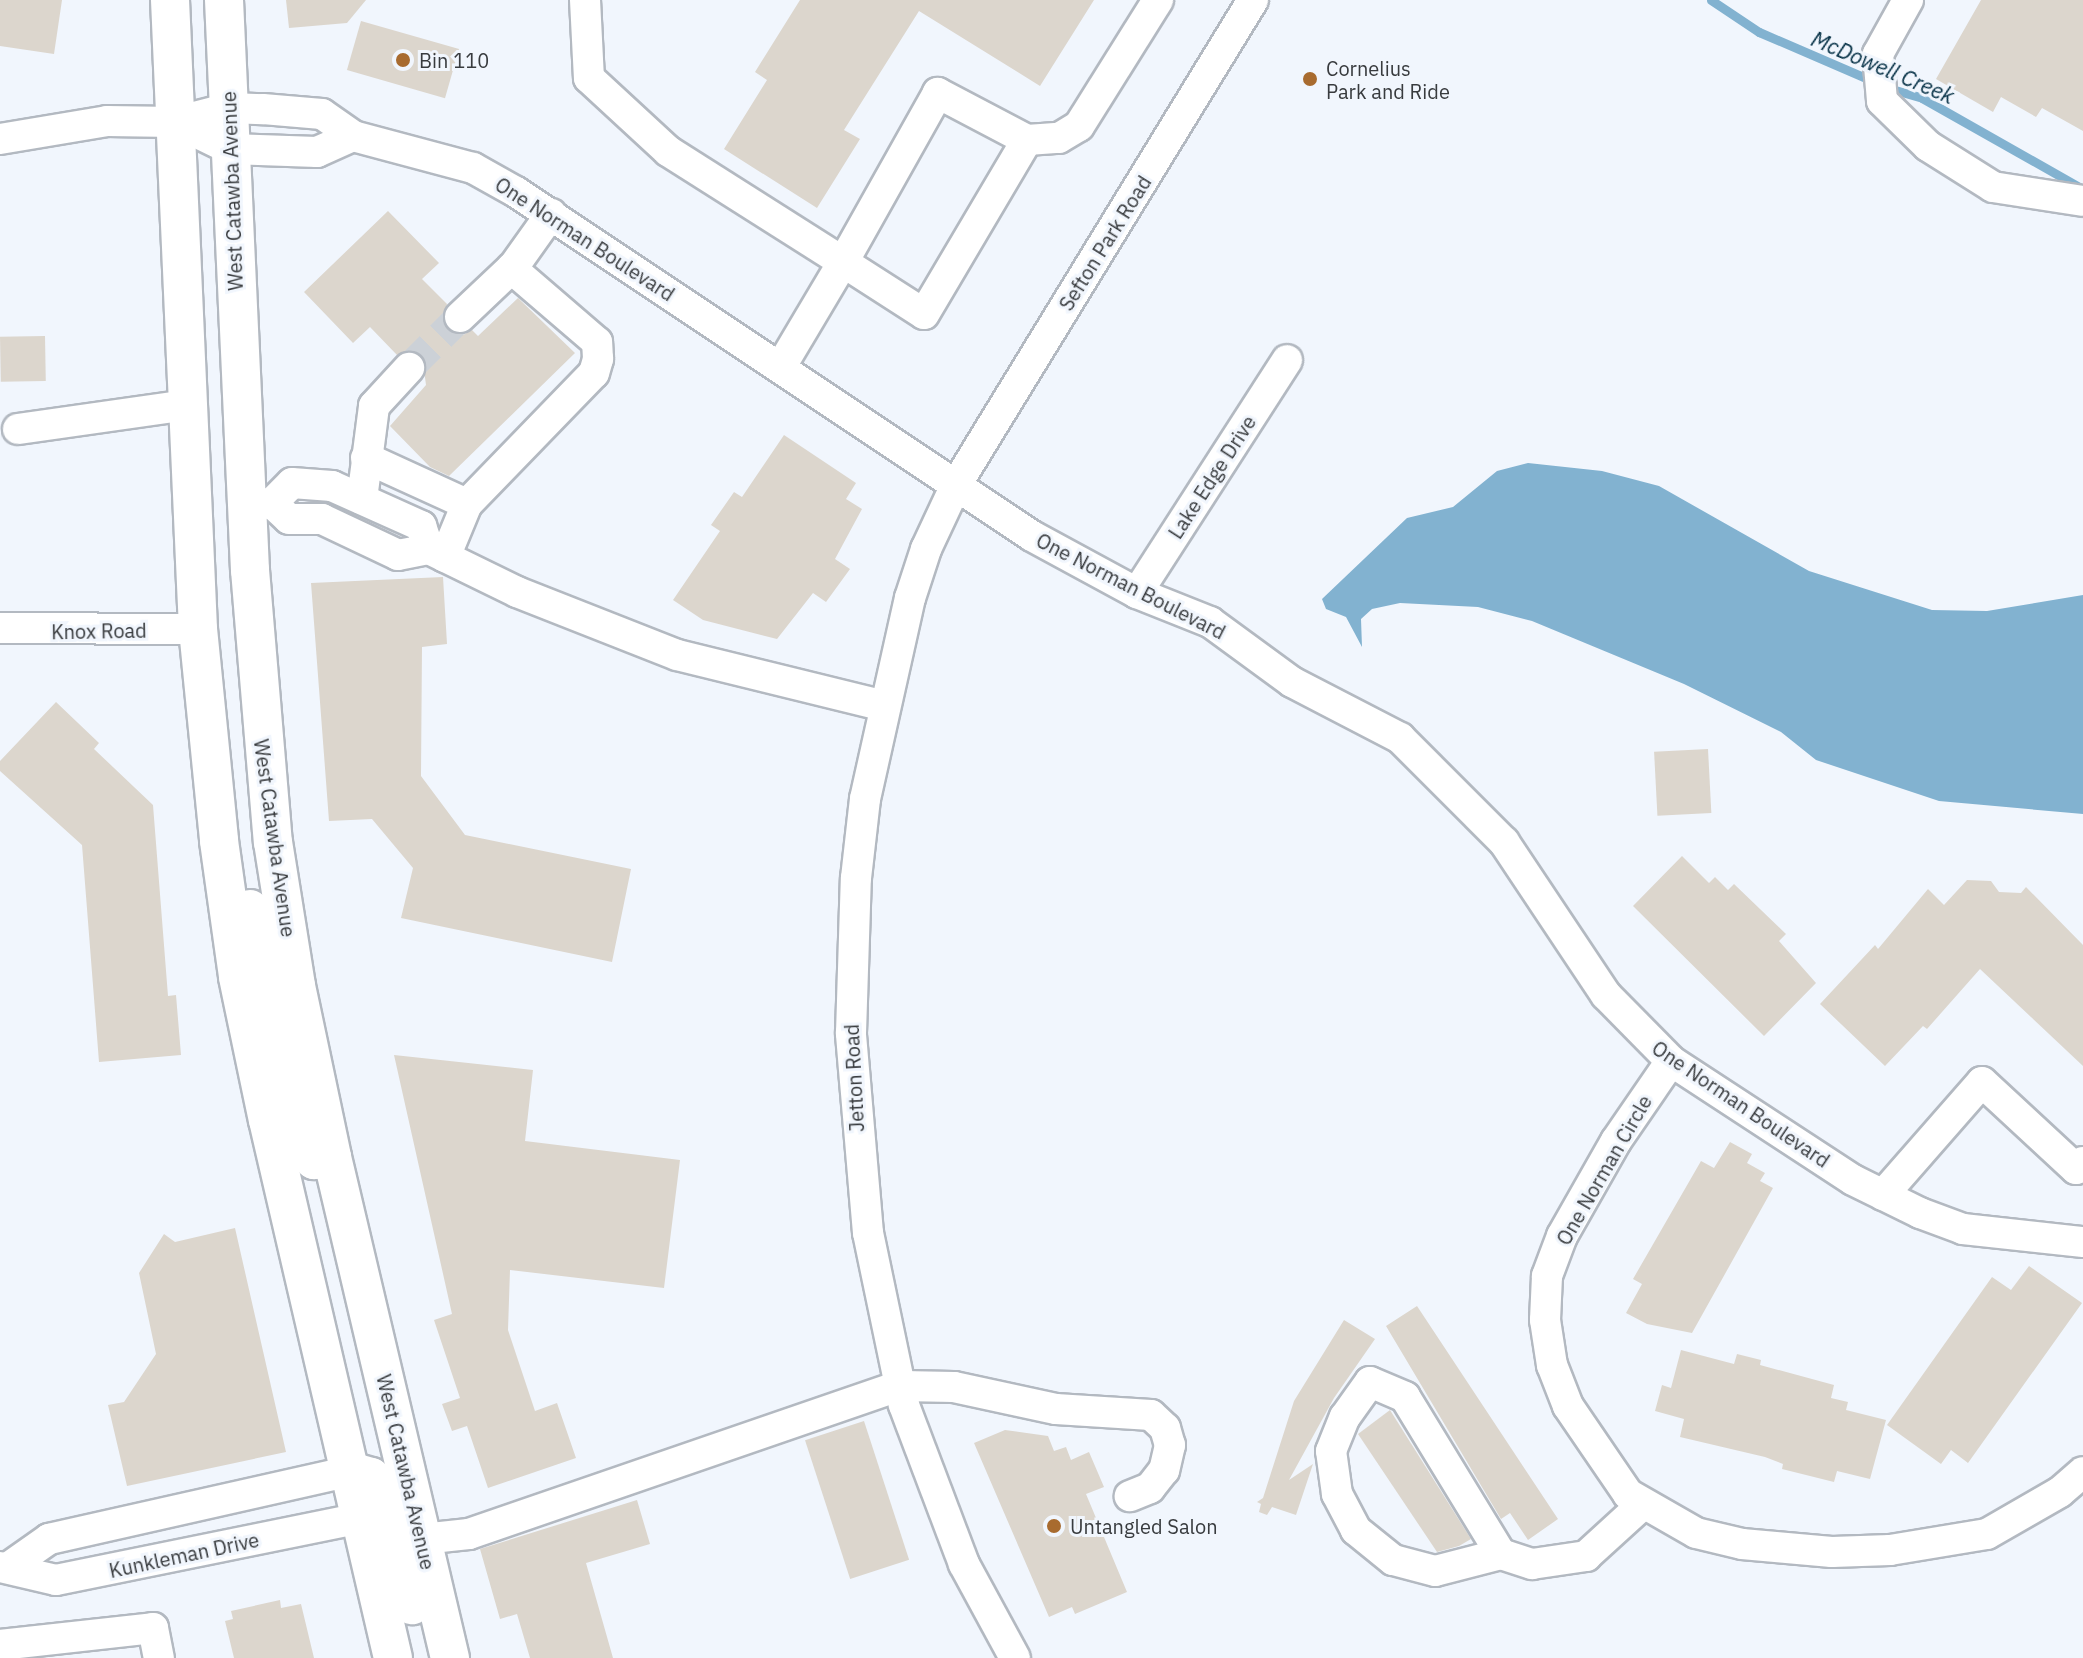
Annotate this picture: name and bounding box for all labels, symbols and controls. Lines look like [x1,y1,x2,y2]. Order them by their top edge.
water label: McDowell Creek [1808,25,1958,109]
place label: Bin 110 [419,48,489,72]
marker: Bin 110 [394,51,412,69]
place label: Cornelius Park and Ride [1326,56,1450,103]
marker: Cornelius Park and Ride [1301,70,1319,88]
street label: West Catawba Avenue [217,91,247,291]
street label: Sefton Park Road [1054,171,1156,315]
street label: One Norman Boulevard [491,172,679,306]
street label: Lake Edge Drive [1163,411,1261,543]
street label: One Norman Boulevard [1032,528,1230,644]
street label: Knox Road [51,618,147,644]
street label: West Catawba Avenue [249,737,301,939]
street label: Jetton Road [839,1023,869,1133]
street label: One Norman Boulevard [1648,1036,1834,1172]
street label: One Norman Circle [1551,1091,1657,1249]
street label: West Catawba Avenue [372,1372,440,1572]
place label: Untangled Salon [1070,1514,1218,1538]
marker: Untangled Salon [1045,1517,1063,1535]
street label: Kunkleman Drive [107,1527,261,1583]

